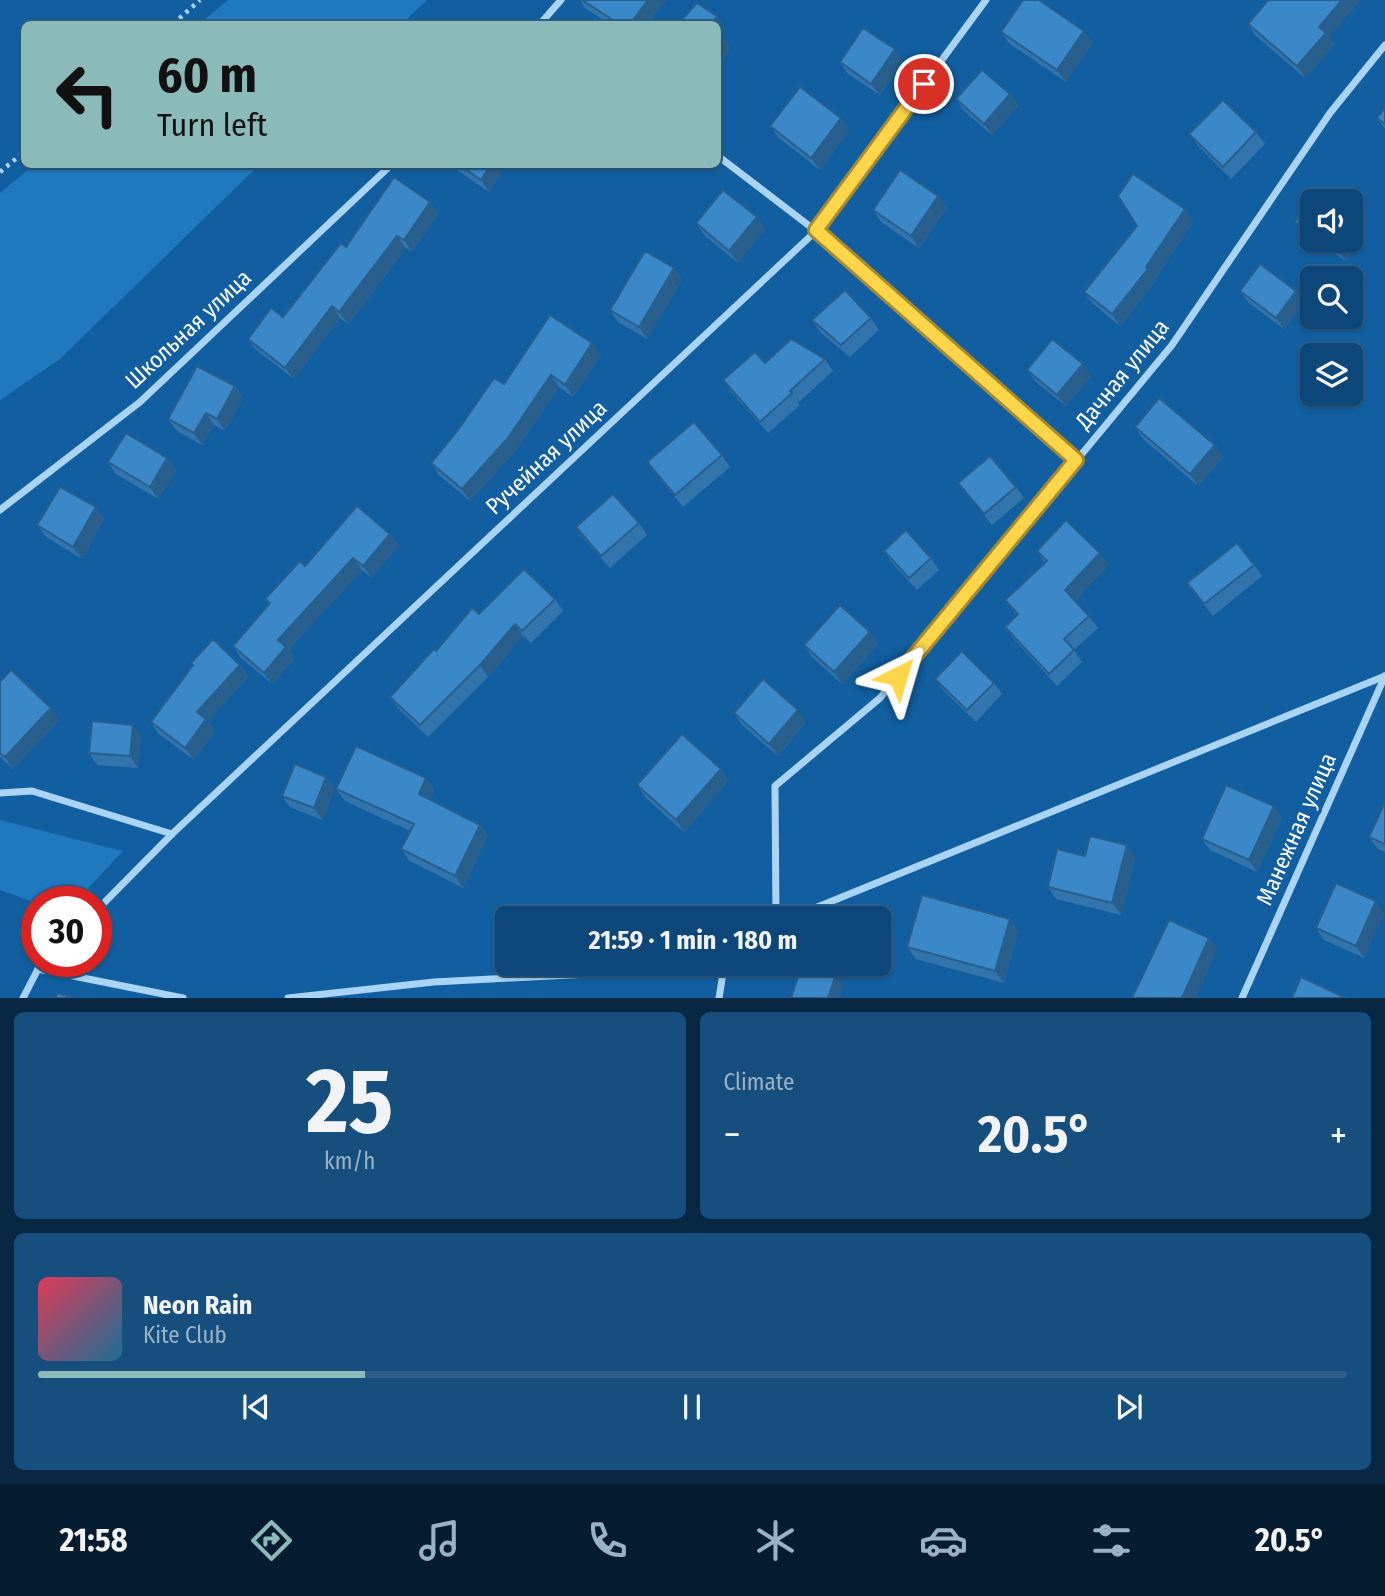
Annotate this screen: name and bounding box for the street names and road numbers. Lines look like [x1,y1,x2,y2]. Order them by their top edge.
street label: Школьная улица [119,264,257,394]
street label: Дачная улица [1069,313,1175,435]
street label: Ручейная улица [480,394,612,520]
street label: Манежная улица [1250,749,1342,909]

